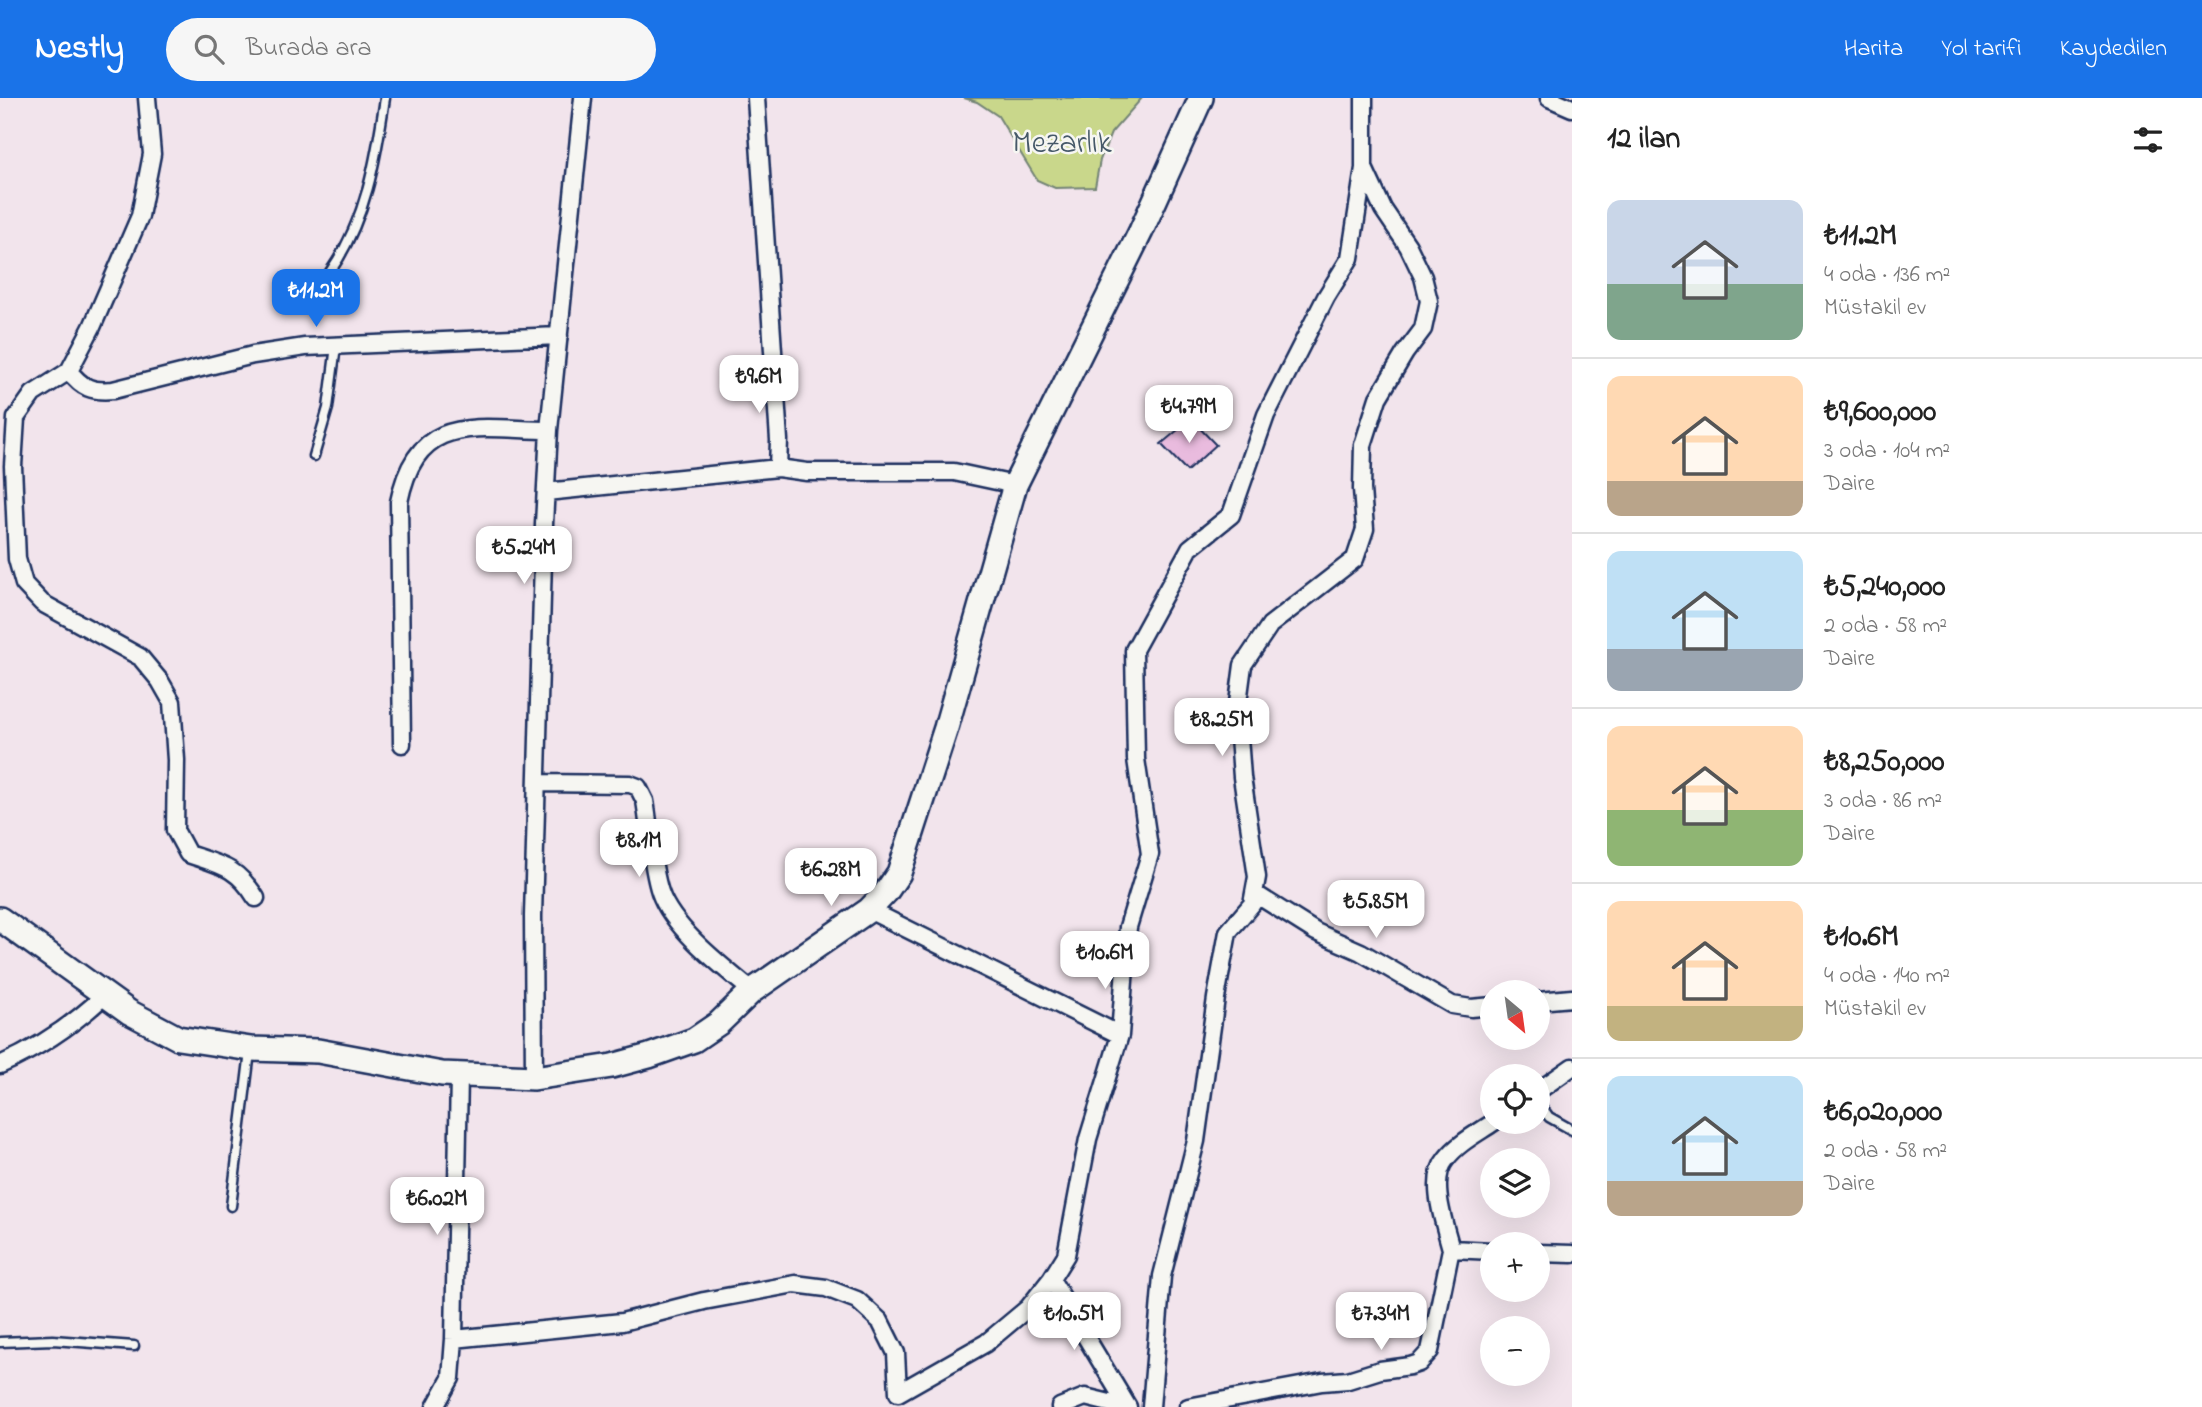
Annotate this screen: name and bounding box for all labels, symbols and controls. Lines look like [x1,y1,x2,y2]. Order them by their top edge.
search box [166,18,656,81]
text: Nestly [35,25,124,73]
icon: search [190,30,228,68]
text: Burada ara [246,30,372,68]
text: Harita [1844,32,1903,67]
text: Yol tarifi [1941,32,2022,67]
text: Kaydedilen [2060,32,2167,67]
text: 12 ilan [1607,118,1680,162]
park label: Mezarlık [1012,121,1113,168]
icon: filters [2129,121,2167,159]
text: ₺11.2M [1824,215,1897,259]
icon: home [1663,228,1747,312]
text: 4 oda · 136 m² [1824,259,1950,292]
pin: ₺11.2M [259,270,373,329]
text: ₺11.2M [288,275,344,308]
text: Müstakil ev [1824,292,1926,325]
pin: ₺9.6M [710,356,808,415]
text: ₺9.6M [735,361,783,394]
pin: ₺4.79M [1132,386,1246,445]
text: ₺4.79M [1161,391,1217,424]
text: ₺9,600,000 [1824,391,1936,435]
icon: home [1663,404,1747,488]
text: 3 oda · 104 m² [1824,435,1950,468]
text: Daire [1824,468,1875,501]
pin: ₺5.24M [467,526,581,586]
text: ₺5.24M [492,532,556,565]
text: ₺5,240,000 [1824,566,1946,610]
icon: home [1663,579,1747,663]
text: 2 oda · 58 m² [1824,610,1947,643]
text: Daire [1824,643,1875,676]
pin: ₺8.25M [1165,698,1279,758]
text: ₺8.25M [1190,704,1254,737]
text: ₺8,250,000 [1824,741,1944,785]
icon: home [1663,754,1747,838]
text: 3 oda · 86 m² [1824,785,1942,818]
text: Daire [1824,818,1875,851]
pin: ₺8.1M [590,820,688,879]
text: ₺8.1M [616,825,662,858]
pin: ₺6.28M [774,848,888,908]
text: ₺6.28M [801,854,861,887]
pin: ₺5.85M [1319,880,1433,940]
text: ₺5.85M [1343,886,1409,919]
text: ₺10.6M [1824,916,1899,960]
icon: home [1663,929,1747,1013]
pin: ₺10.6M [1048,932,1162,991]
text: ₺10.6M [1076,937,1134,970]
text: 4 oda · 140 m² [1824,960,1950,993]
north arrow [1480,980,1550,1050]
map controls [1480,980,1550,1386]
text: Müstakil ev [1824,993,1926,1026]
button: locate [1480,1064,1550,1134]
text: ₺6,020,000 [1824,1091,1942,1135]
icon: home [1663,1104,1747,1188]
text: 2 oda · 58 m² [1824,1135,1947,1168]
button: layers [1480,1148,1550,1218]
text: Daire [1824,1168,1875,1201]
pin: ₺6.02M [380,1178,494,1237]
text: ₺6.02M [406,1183,468,1216]
button: + [1480,1232,1550,1302]
pin: ₺10.5M [1017,1292,1131,1352]
pin: ₺7.34M [1324,1292,1438,1352]
text: ₺10.5M [1044,1298,1104,1331]
text: ₺7.34M [1352,1298,1410,1331]
button: − [1480,1316,1550,1386]

